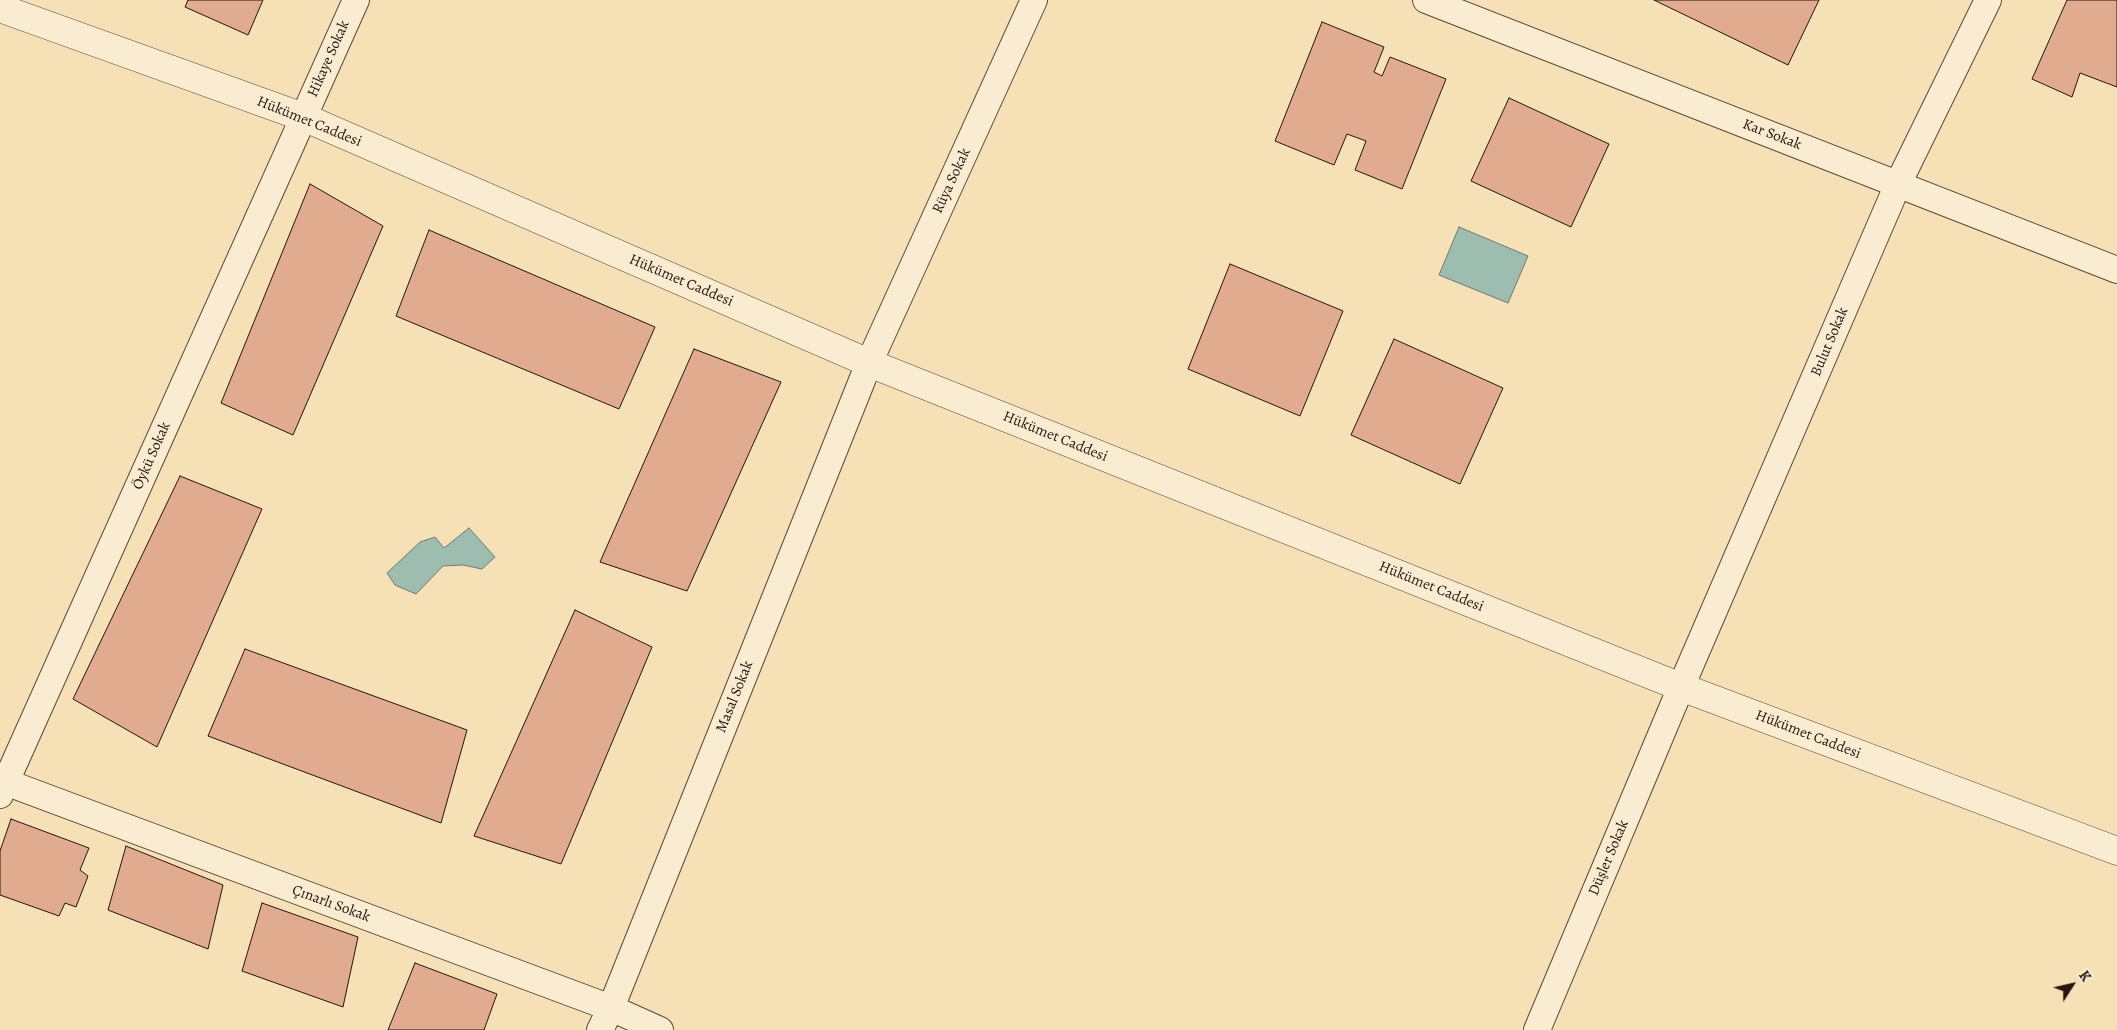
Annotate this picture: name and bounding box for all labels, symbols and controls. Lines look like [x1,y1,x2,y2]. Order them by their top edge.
street label: Hikaye Sokak [304,18,354,100]
street label: Hükümet Caddesi [254,93,364,151]
street label: Kar Sokak [1740,116,1804,154]
street label: Rüya Sokak [929,145,975,217]
street label: Hükümet Caddesi [626,251,736,311]
street label: Bulut Sokak [1807,305,1853,379]
street label: Hükümet Caddesi [1000,408,1110,466]
street label: Öykü Sokak [129,419,175,493]
street label: Hükümet Caddesi [1376,558,1486,616]
street label: Masal Sokak [712,658,758,736]
street label: Hükümet Caddesi [1753,707,1863,763]
street label: Düşler Sokak [1585,817,1633,899]
street label: Çınarlı Sokak [289,881,373,927]
north arrow [2047,960,2097,1010]
text: K [2074,967,2095,985]

